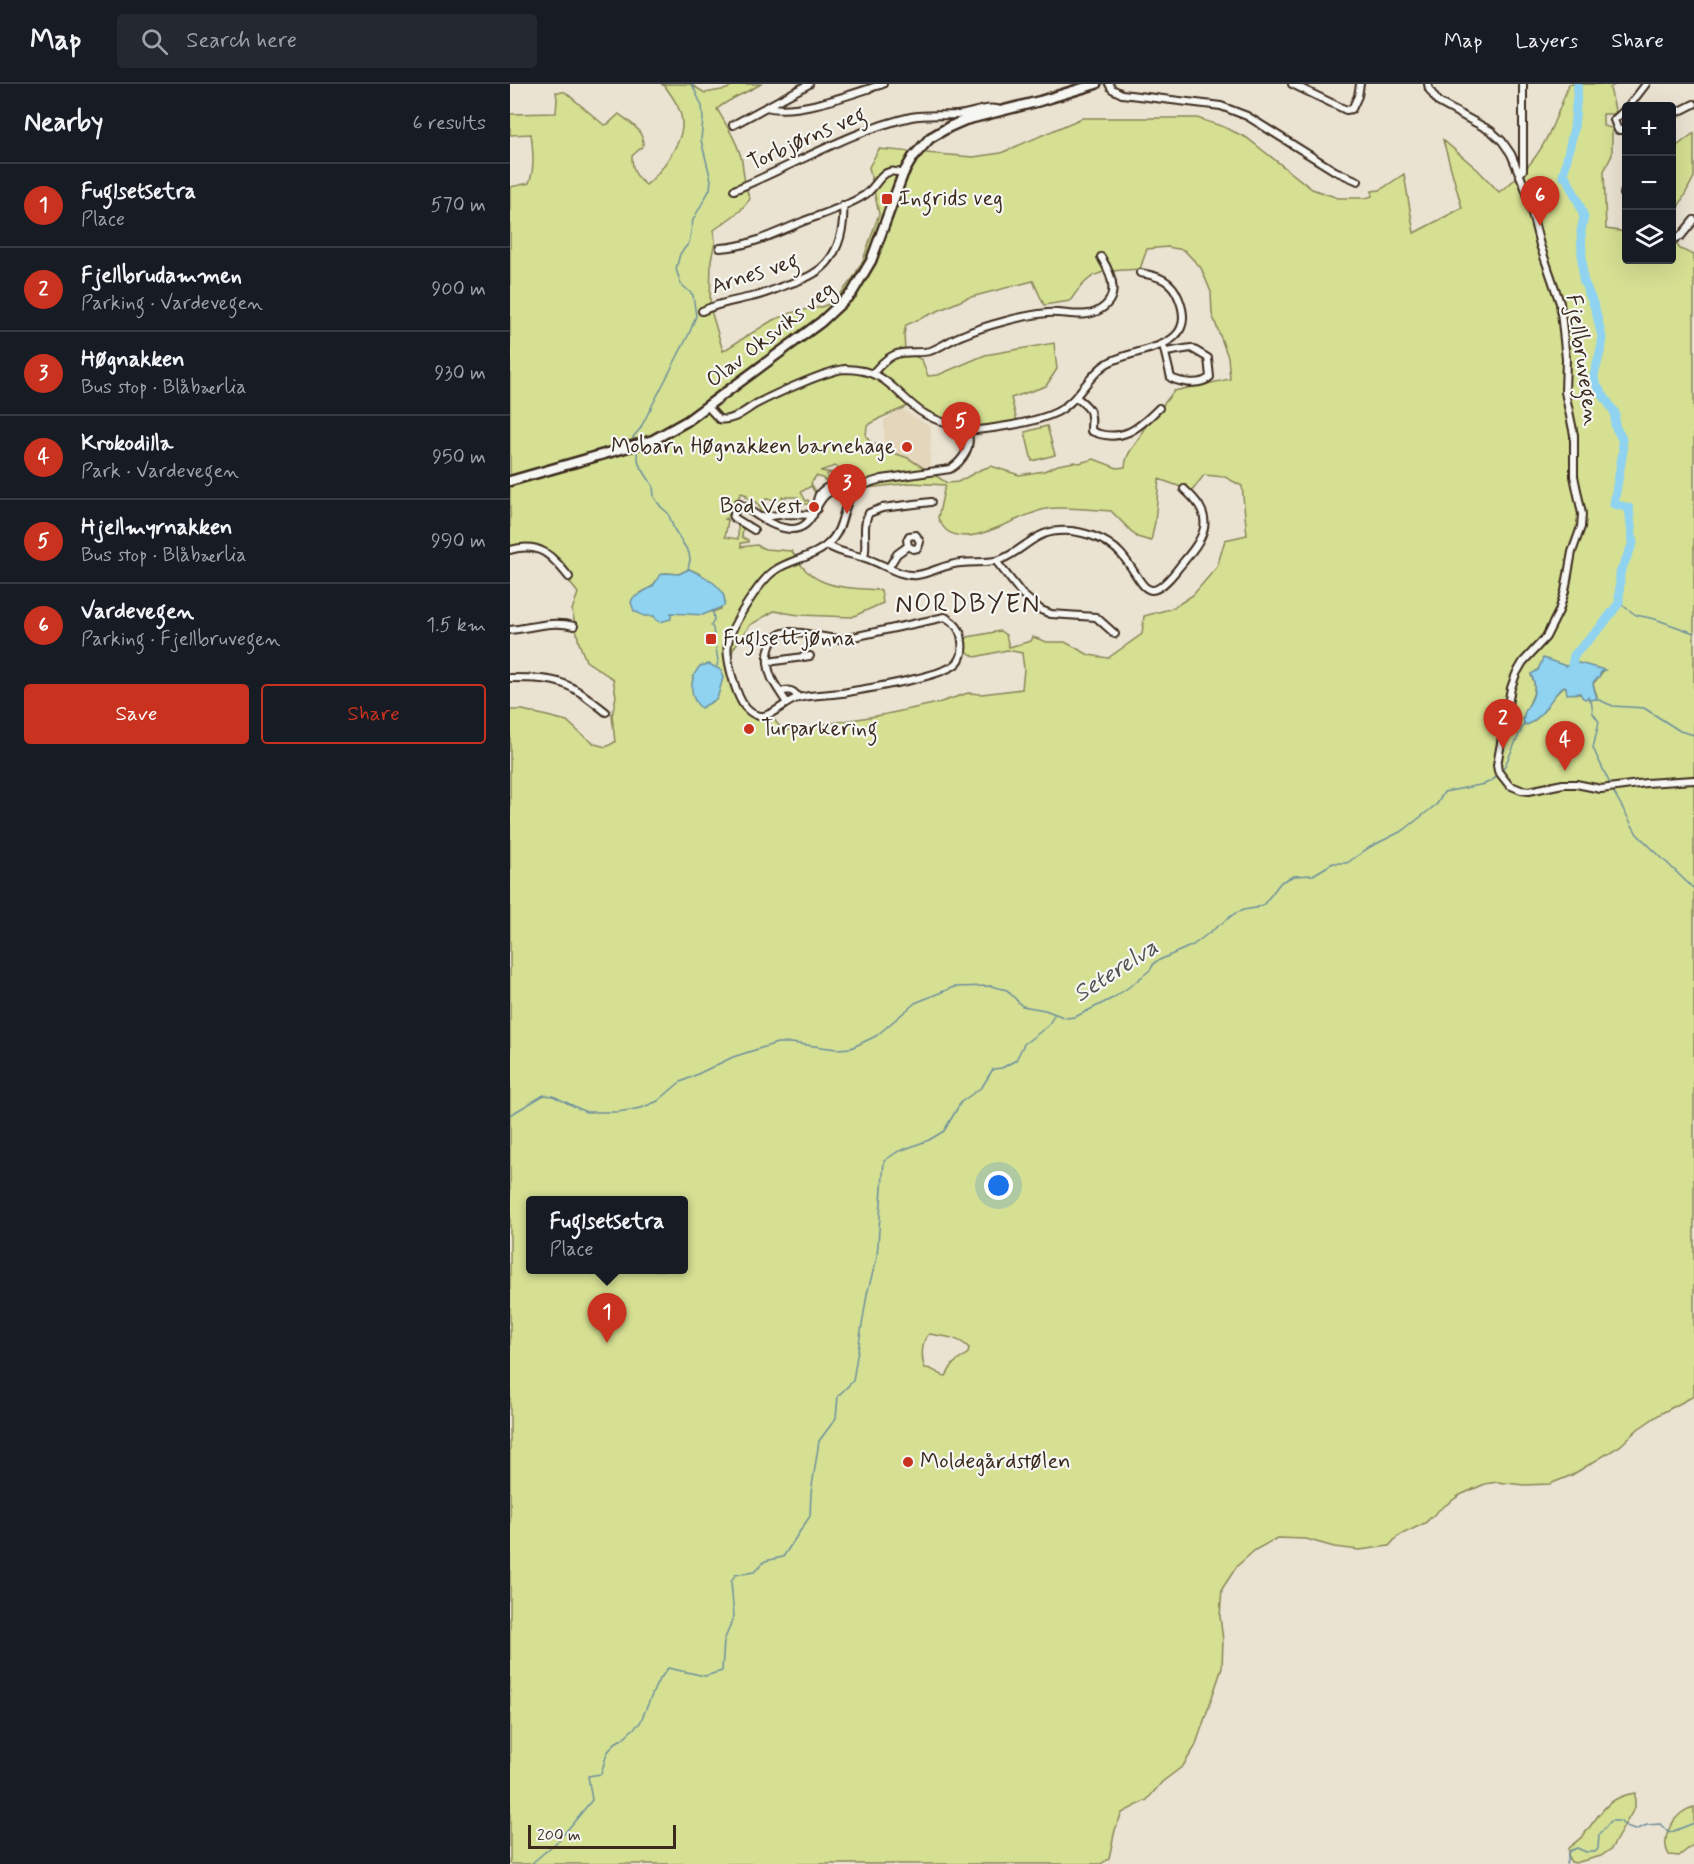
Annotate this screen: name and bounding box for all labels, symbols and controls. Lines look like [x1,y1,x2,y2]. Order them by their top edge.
search box [117,14,537,68]
text: Map [30,23,81,60]
icon: search [138,25,171,58]
text: Search here [186,27,297,55]
text: Map [1444,27,1482,55]
text: Layers [1515,27,1578,55]
text: Share [1611,27,1664,55]
street label: Torbjørns veg [743,100,872,180]
map controls [1622,102,1676,264]
button: + [1622,102,1676,156]
text: Nearby [24,106,103,140]
text: 6 results [413,110,486,137]
button: − [1622,156,1676,210]
pin: 6 [1520,176,1560,226]
text: Fuglsetsetra [81,178,196,206]
place label: Ingrids veg [899,185,1003,216]
text: 1 [39,192,48,219]
text: 570 m [431,192,486,219]
marker: Ingrids veg [880,192,894,206]
text: Place [81,206,125,233]
button: layers [1622,210,1676,264]
street label: Arnes veg [708,247,803,304]
text: Fjellbrudammen [81,262,242,290]
text: 2 [39,276,48,303]
text: 900 m [431,276,486,303]
street label: Olav Oksviks veg [701,276,843,397]
text: Parking · Vardevegen [81,290,263,317]
street label: Fjellbruvegen [1556,293,1605,428]
text: Høgnakken [81,346,185,374]
text: 3 [39,360,48,387]
text: 930 m [434,360,486,387]
text: Bus stop · Blåbærlia [81,374,247,401]
pin: 5 [942,402,980,452]
text: Krokodilla [81,430,173,458]
place label: Mobarn Høgnakken barnehage [611,433,895,462]
marker: Mobarn Høgnakken barnehage [900,440,914,454]
text: 4 [38,444,49,471]
text: 950 m [432,444,486,471]
text: Park · Vardevegen [81,458,239,485]
pin: 3 [828,464,866,514]
place label: Bod Vest [720,493,802,521]
marker: Bod Vest [807,500,821,514]
text: Hjellmyrnakken [81,514,233,542]
text: 5 [38,528,50,555]
text: 990 m [431,528,486,555]
text: Bus stop · Blåbærlia [81,542,247,569]
district label: NORDBYEN [895,588,1041,622]
text: Vardevegen [81,598,194,626]
text: 6 [38,612,49,639]
text: 1.5 km [426,612,486,639]
place label: Fuglsettjønna [723,625,855,656]
text: Parking · Fjellbruvegen [81,626,280,653]
marker: Fuglsettjønna [704,632,718,646]
button: Save [24,684,249,744]
button: Share [261,684,486,744]
pin: 2 [1484,700,1522,749]
place label: Turparkering [761,715,877,746]
marker: Turparkering [742,722,756,736]
pin: 4 [1546,722,1584,771]
water label: Seterelva [1068,932,1164,1010]
your location [984,1171,1013,1200]
popup [526,1196,688,1274]
text: Fuglsetsetra [549,1208,665,1236]
text: Place [549,1236,593,1263]
pin: 1 [588,1294,626,1343]
place label: Moldegårdstølen [920,1448,1071,1477]
marker: Moldegårdstølen [901,1455,915,1469]
scale bar [528,1822,676,1850]
text: 200 m [537,1825,581,1846]

